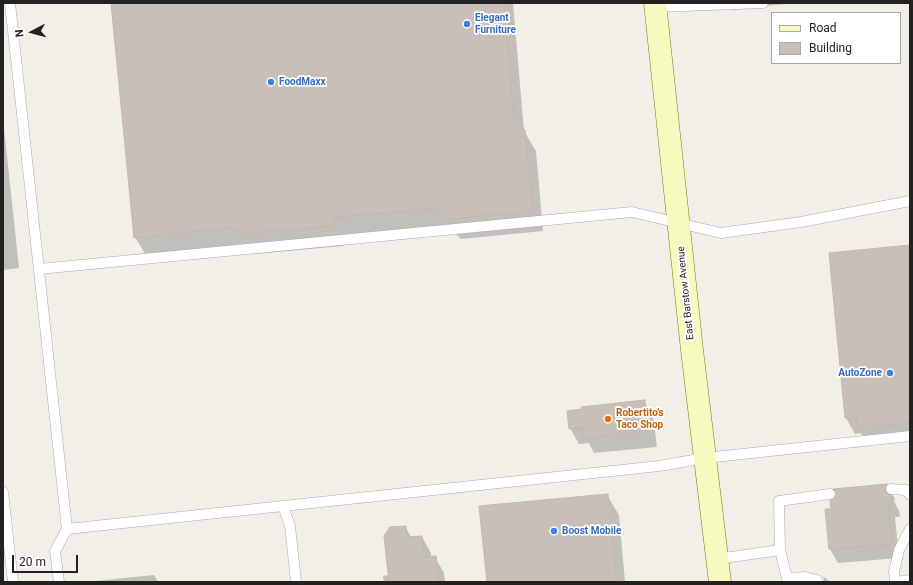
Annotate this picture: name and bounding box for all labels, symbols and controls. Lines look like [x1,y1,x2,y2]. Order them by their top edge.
north arrow [12,12,52,52]
place label: Elegant Furniture [475,12,516,36]
legend [771,12,901,64]
marker: Elegant Furniture [462,19,472,29]
text: Road [809,21,837,35]
text: N [13,29,26,38]
text: Building [809,41,852,55]
place label: FoodMaxx [279,76,326,88]
marker: FoodMaxx [266,77,276,87]
street label: East Barstow Avenue [675,246,697,340]
place label: AutoZone [838,367,882,379]
marker: AutoZone [885,368,895,378]
place label: Robertito's Taco Shop [616,407,664,430]
marker: Robertito's Taco Shop [603,414,613,424]
place label: Boost Mobile [562,525,621,537]
marker: Boost Mobile [549,526,559,536]
scale bar [14,547,80,573]
text: 20 m [19,555,46,569]

